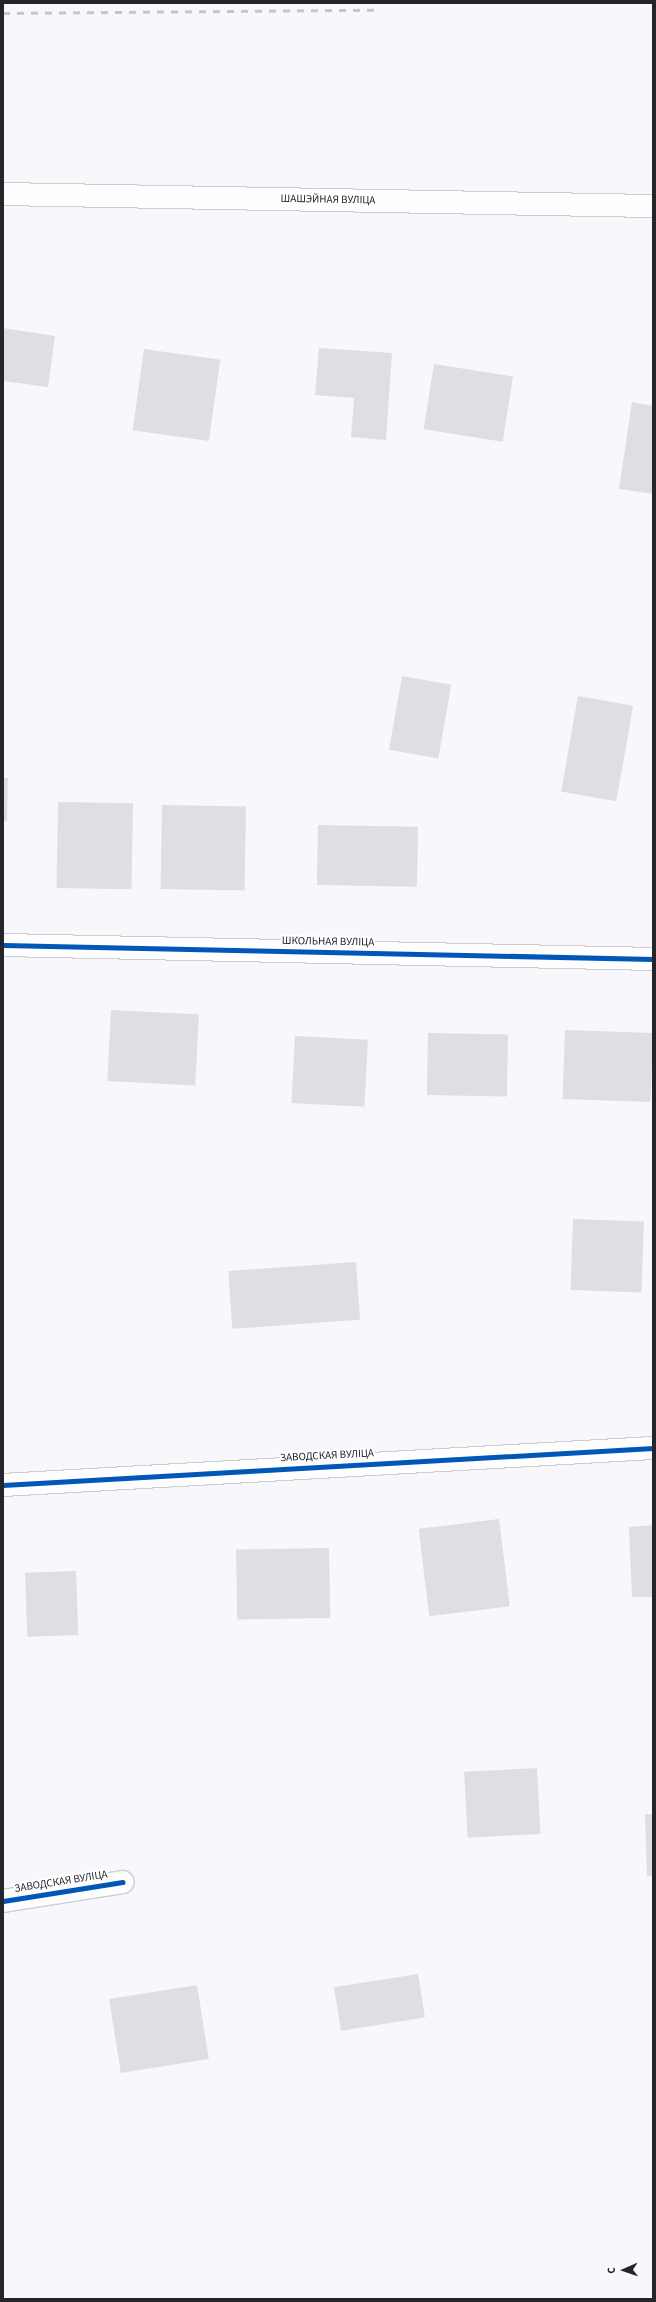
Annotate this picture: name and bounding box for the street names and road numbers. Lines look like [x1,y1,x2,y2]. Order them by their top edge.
street label: ШАШЭЙНАЯ ВУЛІЦА [280,193,376,207]
street label: ШКОЛЬНАЯ ВУЛІЦА [282,935,374,949]
street label: ЗАВОДСКАЯ ВУЛІЦА [280,1447,374,1465]
street label: ЗАВОДСКАЯ ВУЛІЦА [14,1868,108,1896]

